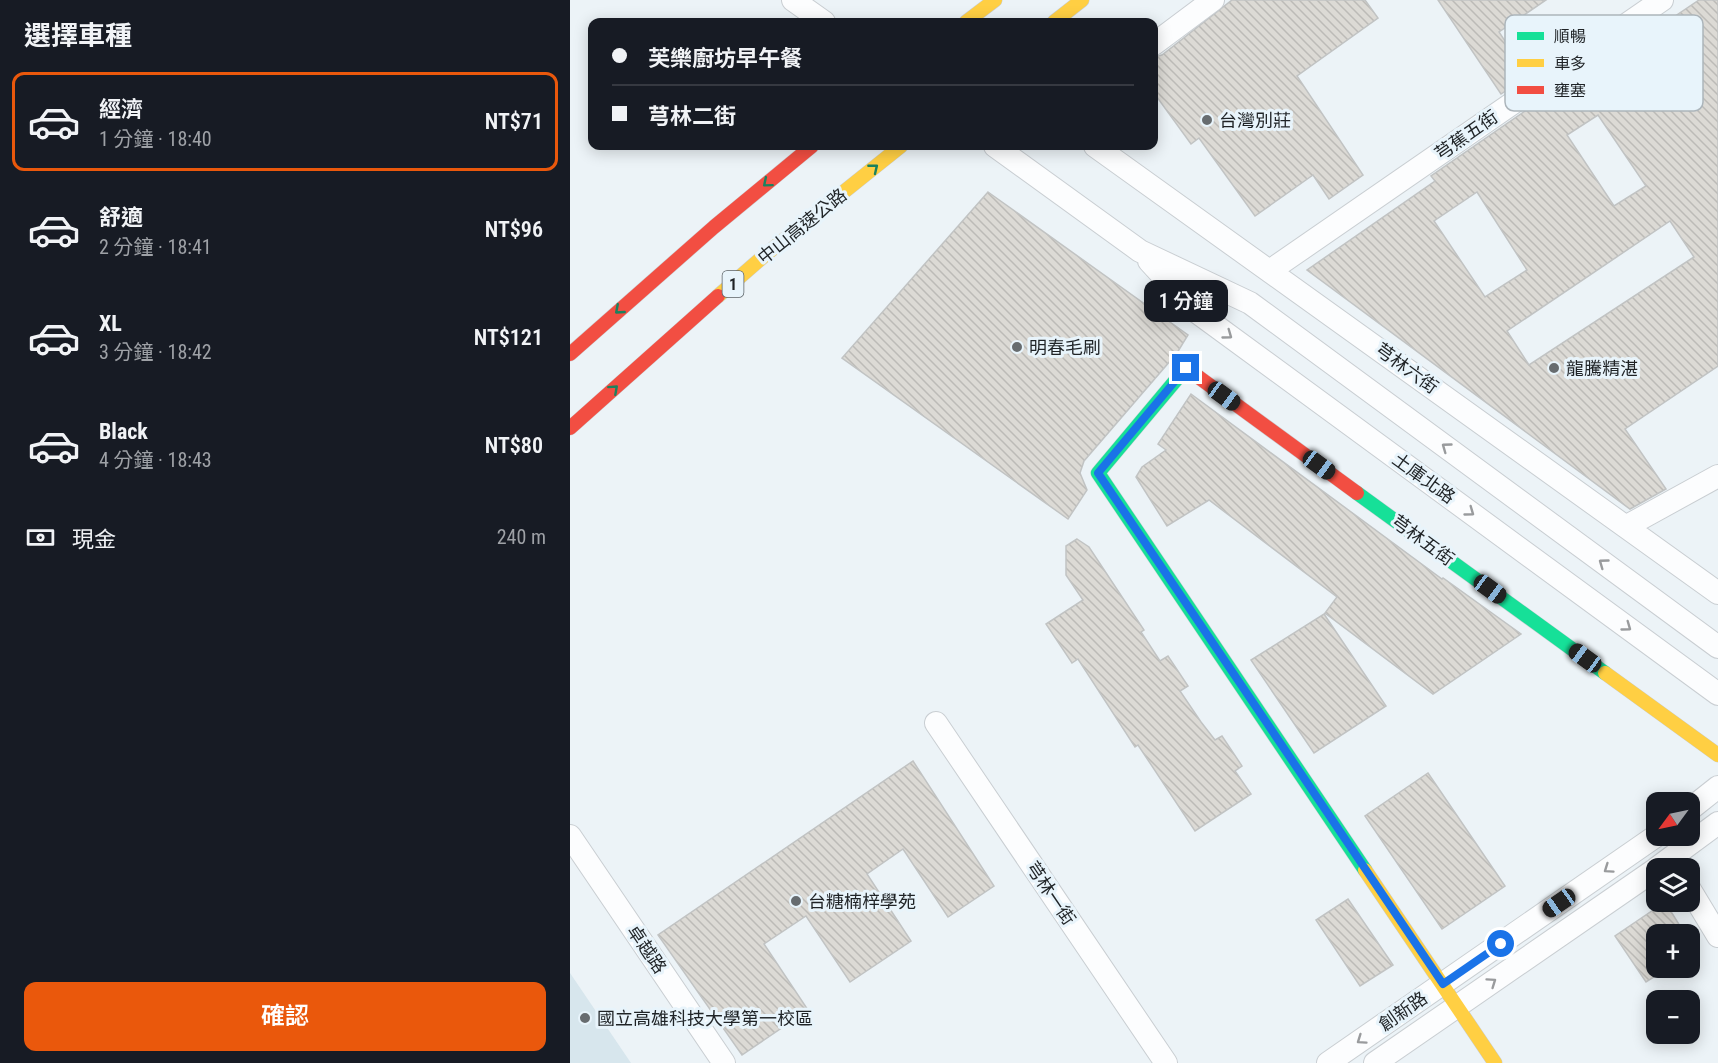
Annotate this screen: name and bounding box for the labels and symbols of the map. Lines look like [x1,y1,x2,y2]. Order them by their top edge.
legend [1505,15,1703,111]
text: 順暢 [1554,27,1586,46]
text: 車多 [1554,54,1586,73]
text: 壅塞 [1554,81,1586,100]
street label: 芎蕉五街 [1430,106,1502,164]
place label: 台灣別莊 [1219,110,1291,131]
marker: 台灣別莊 [1200,113,1214,127]
one-way arrow [867,164,878,175]
one-way arrow [763,176,774,187]
street label: 中山高速公路 [753,184,851,268]
road number: 1 [722,271,744,297]
callout: 1 分鐘 [1144,281,1228,323]
one-way arrow [616,303,626,314]
one-way arrow [1221,327,1232,338]
place label: 明春毛刷 [1029,337,1101,358]
street label: 芎林六街 [1372,338,1442,398]
marker: 明春毛刷 [1010,340,1024,354]
route end [1172,354,1199,381]
place label: 龍騰精湛 [1566,358,1638,379]
marker: 龍騰精湛 [1547,361,1561,375]
car [1204,378,1244,414]
one-way arrow [607,385,618,396]
one-way arrow [1442,444,1453,455]
car [1299,447,1339,483]
street label: 土庫北路 [1389,448,1459,508]
one-way arrow [1463,505,1474,516]
street label: 芎林五街 [1388,510,1458,570]
one-way arrow [1599,559,1610,570]
car [1470,571,1510,607]
one-way arrow [1620,620,1631,631]
car [1565,640,1605,676]
north arrow [1646,792,1700,846]
street label: 芎林一街 [1022,857,1080,929]
one-way arrow [1604,862,1615,873]
car [1539,885,1579,921]
place label: 台糖楠梓學苑 [808,891,916,912]
marker: 台糖楠梓學苑 [789,894,803,908]
street label: 卓越路 [623,921,671,977]
route start [1487,930,1514,957]
one-way arrow [1485,978,1496,989]
street label: 創新路 [1375,987,1431,1035]
place label: 國立高雄科技大學第一校區 [597,1008,813,1029]
marker: 國立高雄科技大學第一校區 [578,1011,592,1025]
one-way arrow [1357,1033,1368,1044]

